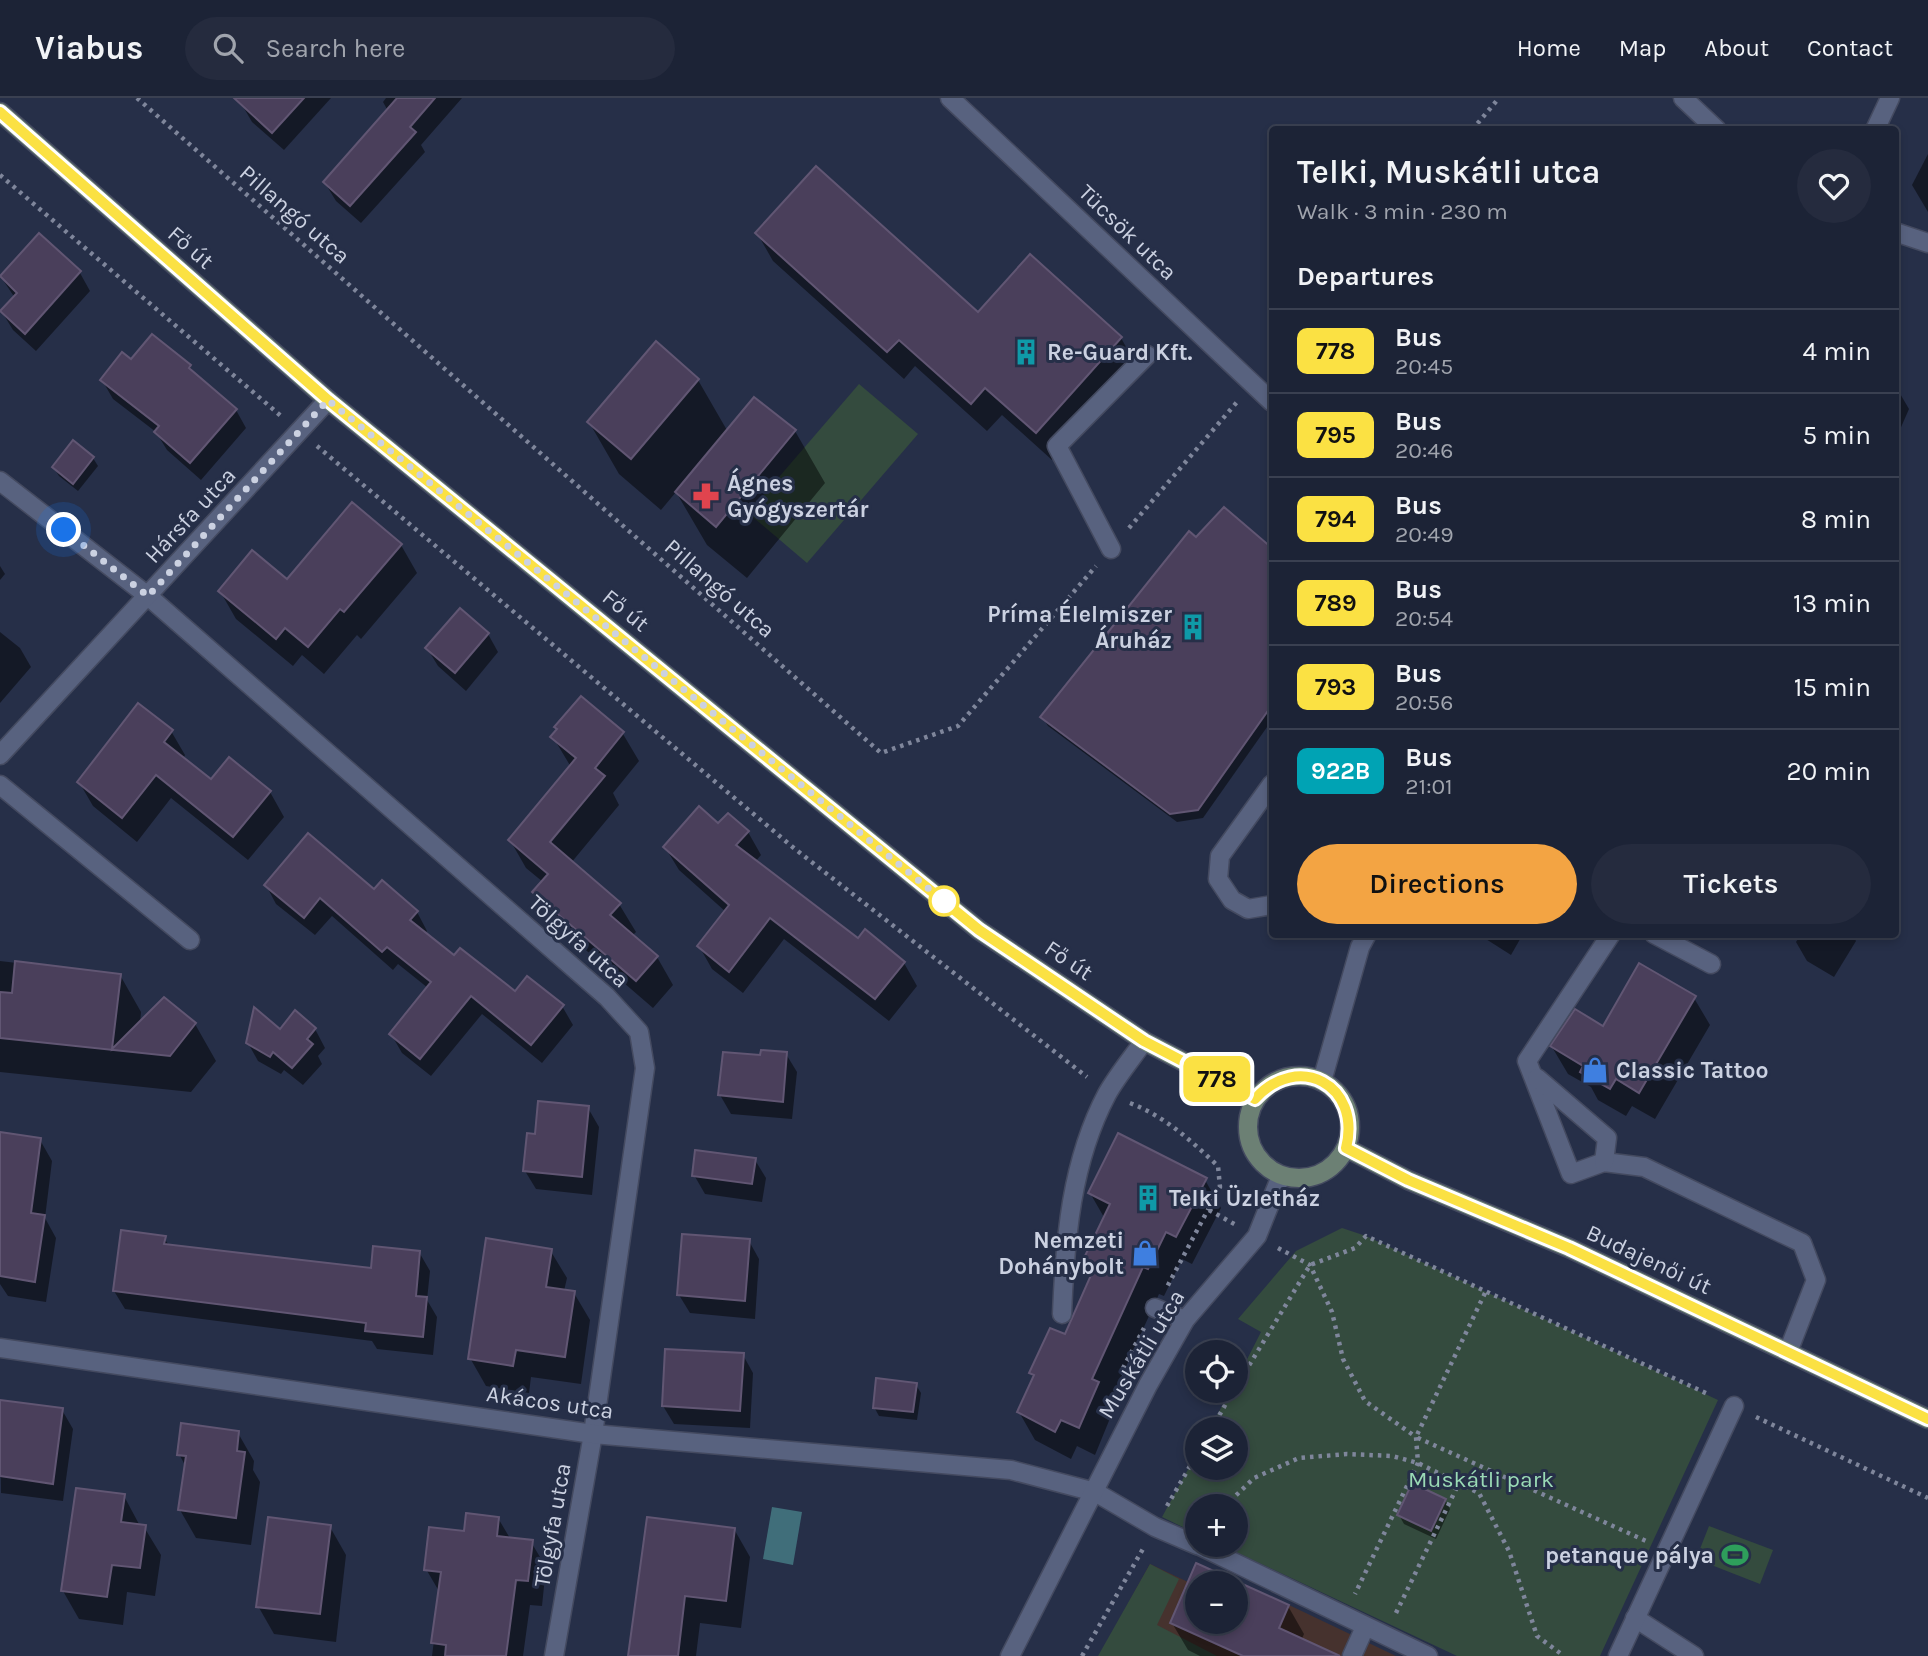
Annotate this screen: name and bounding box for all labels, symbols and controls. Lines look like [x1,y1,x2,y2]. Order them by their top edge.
search box [185,17,675,80]
text: Viabus [35,29,143,67]
icon: search [209,29,247,67]
text: Search here [265,33,405,64]
text: Home [1517,34,1581,62]
text: Map [1619,34,1666,62]
text: About [1704,34,1769,62]
text: Contact [1807,34,1893,62]
button: heart [1797,149,1871,223]
text: Telki, Muskátli utca [1297,153,1601,191]
street label: Pillangó utca [234,159,355,270]
street label: Tücsök utca [1073,179,1182,286]
text: Walk · 3 min · 230 m [1297,198,1508,225]
street label: Fő út [162,220,219,275]
text: Departures [1297,261,1434,292]
text: Bus [1395,322,1442,353]
text: 4 min [1803,336,1871,367]
building icon: Re-Guard Kft. [1011,337,1041,367]
text: 778 [1316,337,1355,365]
place label: Re-Guard Kft. [1047,339,1193,366]
text: 20:45 [1395,353,1453,380]
text: Bus [1395,406,1442,437]
text: 5 min [1802,420,1871,451]
text: 795 [1315,421,1356,449]
text: 20:46 [1395,437,1453,464]
street label: Hársfa utca [139,462,241,569]
place label: Ágnes Gyógyszertár [727,467,869,523]
pharmacy icon: Ágnes Gyógyszertár [691,481,721,511]
text: Bus [1395,490,1442,521]
text: 8 min [1801,504,1871,535]
text: 794 [1315,505,1356,533]
your location [46,512,81,547]
text: 20:49 [1395,521,1453,548]
street label: Pillangó utca [659,533,780,644]
text: Bus [1395,574,1442,605]
street label: Fő út [597,584,655,637]
text: 13 min [1793,588,1871,619]
text: 789 [1314,589,1357,617]
place label: Príma Élelmiszer Áruház [987,598,1172,654]
text: 20:54 [1395,605,1453,632]
building icon: Príma Élelmiszer Áruház [1178,612,1208,642]
text: Bus [1395,658,1442,689]
text: 15 min [1794,672,1871,703]
text: 793 [1315,673,1356,701]
text: 20:56 [1395,689,1453,716]
text: Bus [1405,742,1452,773]
text: 20 min [1787,756,1871,787]
text: 922B [1311,757,1370,785]
text: 21:01 [1405,773,1453,800]
button: Directions [1297,844,1577,924]
button: Tickets [1591,844,1871,924]
unlabelled marker [929,886,959,916]
street label: Tölgyfa utca [523,889,634,994]
street label: Fő út [1040,935,1098,986]
shop icon: Classic Tattoo [1580,1055,1610,1085]
line badge: 778 [1177,1056,1257,1102]
place label: Classic Tattoo [1616,1057,1769,1084]
text: 778 [1197,1065,1237,1093]
building icon: Telki Üzletház [1133,1183,1163,1213]
place label: Telki Üzletház [1169,1184,1320,1212]
street label: Budajenői út [1582,1219,1716,1300]
place label: Nemzeti Dohánybolt [998,1227,1124,1280]
shop icon: Nemzeti Dohánybolt [1130,1238,1160,1268]
street label: Muskátli utca [1092,1285,1191,1424]
map controls [1185,1340,1248,1634]
button: locate [1185,1340,1248,1403]
street label: Akácos utca [485,1380,615,1425]
button: layers [1185,1417,1248,1480]
street label: Tölgyfa utca [528,1461,577,1589]
park label: Muskátli park [1408,1466,1554,1493]
button: + [1185,1494,1248,1557]
sports icon: petanque pálya [1720,1540,1750,1570]
place label: petanque pálya [1545,1542,1714,1569]
button: − [1185,1571,1248,1634]

